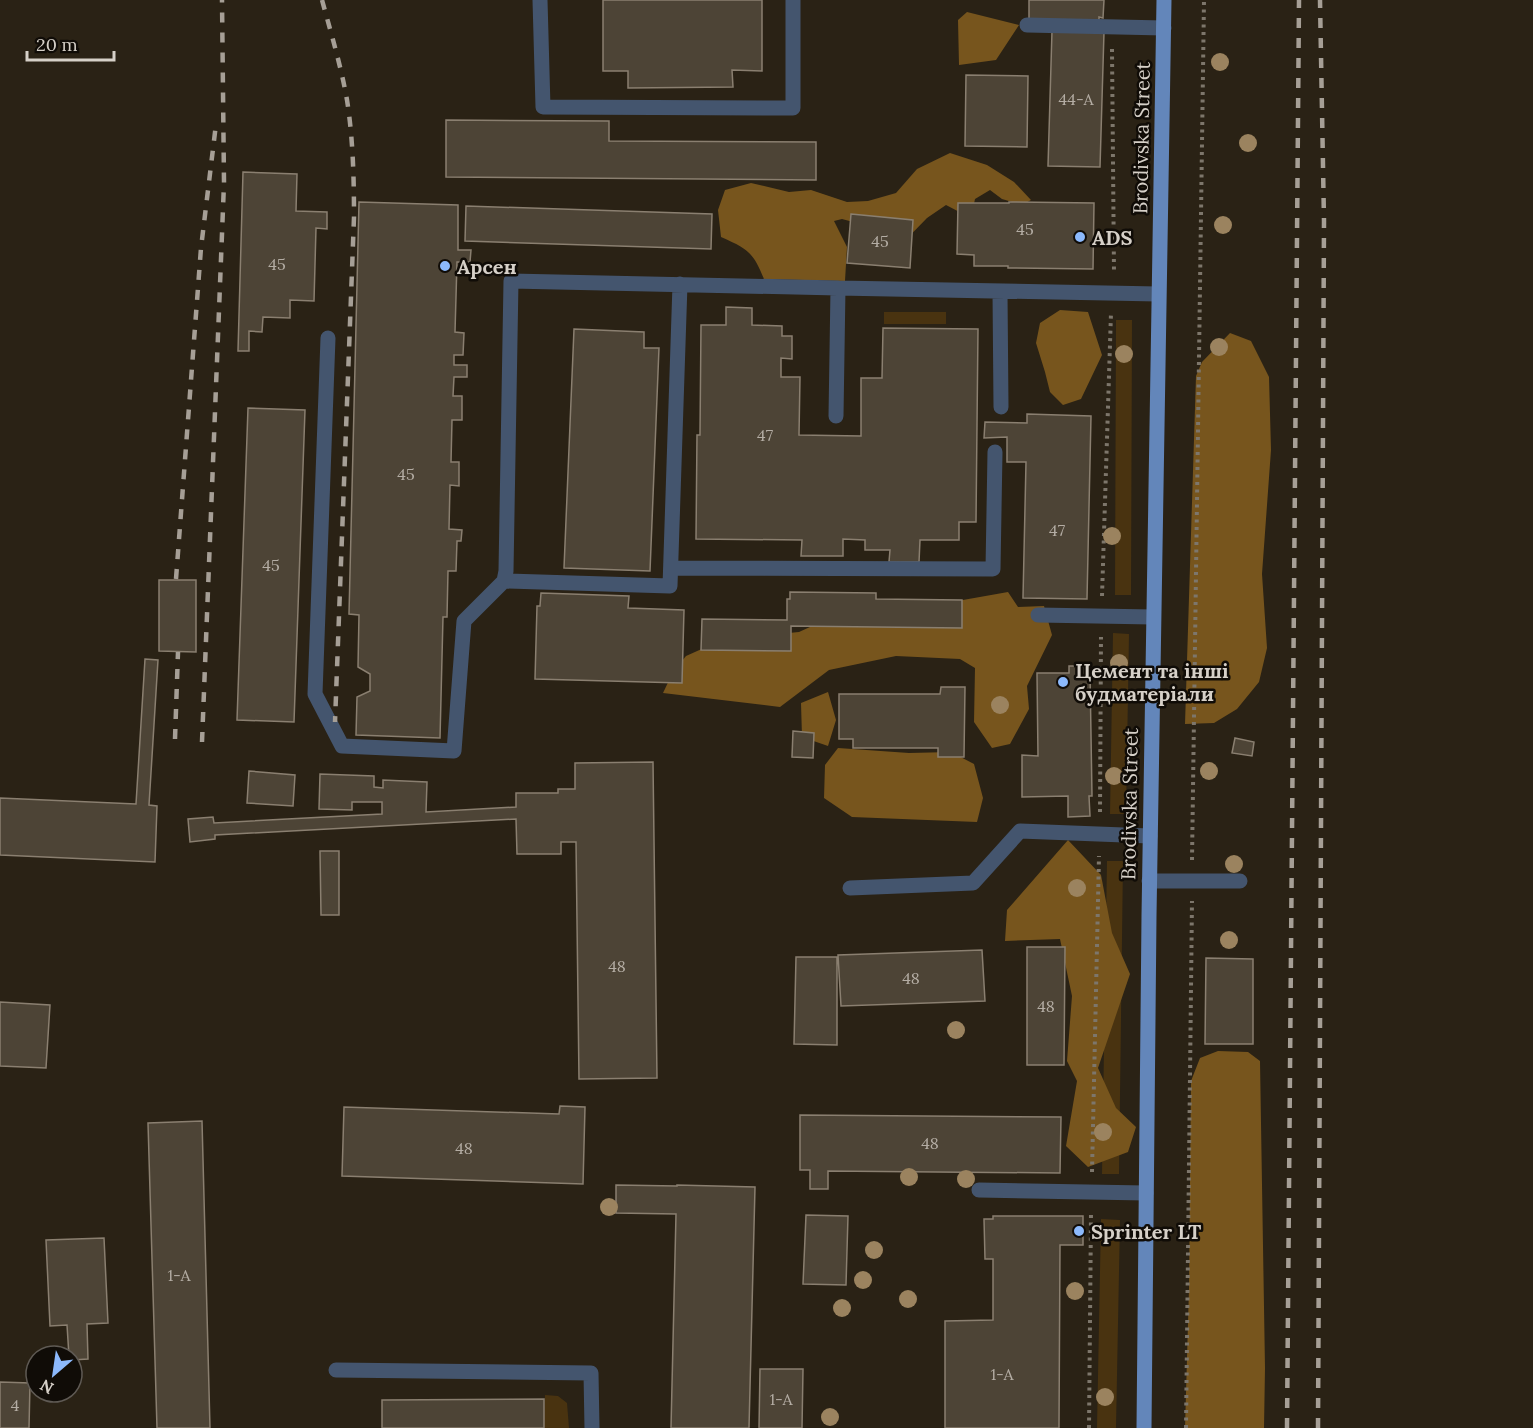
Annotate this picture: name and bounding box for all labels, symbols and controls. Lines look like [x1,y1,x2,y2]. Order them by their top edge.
scale bar [27,24,114,62]
text: 20 m [36,33,78,56]
street label: Brodivska Street [1127,61,1155,214]
house number: 44-А [1059,89,1094,109]
house number: 45 [1016,219,1034,239]
place label: ADS [1092,225,1133,250]
marker: ADS [1073,230,1087,244]
house number: 45 [871,231,889,251]
house number: 45 [268,254,286,274]
place label: Арсен [457,254,517,279]
marker: Арсен [438,259,452,273]
house number: 47 [757,425,774,445]
house number: 45 [397,464,415,484]
house number: 47 [1049,520,1066,540]
house number: 45 [262,555,280,575]
place label: Цемент та інші будматеріали [1075,658,1229,706]
marker: Цемент та інші будматеріали [1056,675,1070,689]
street label: Brodivska Street [1115,727,1143,880]
house number: 48 [608,956,626,976]
house number: 48 [902,968,920,988]
house number: 48 [1037,996,1055,1016]
house number: 48 [921,1133,939,1153]
house number: 48 [455,1138,473,1158]
place label: Sprinter LT [1091,1219,1201,1244]
marker: Sprinter LT [1072,1224,1086,1238]
house number: 1-А [167,1265,192,1285]
north arrow [24,1344,84,1404]
house number: 1-А [990,1364,1015,1384]
text: N [36,1375,57,1399]
house number: 1-А [769,1389,794,1409]
house number: 4 [11,1395,20,1415]

